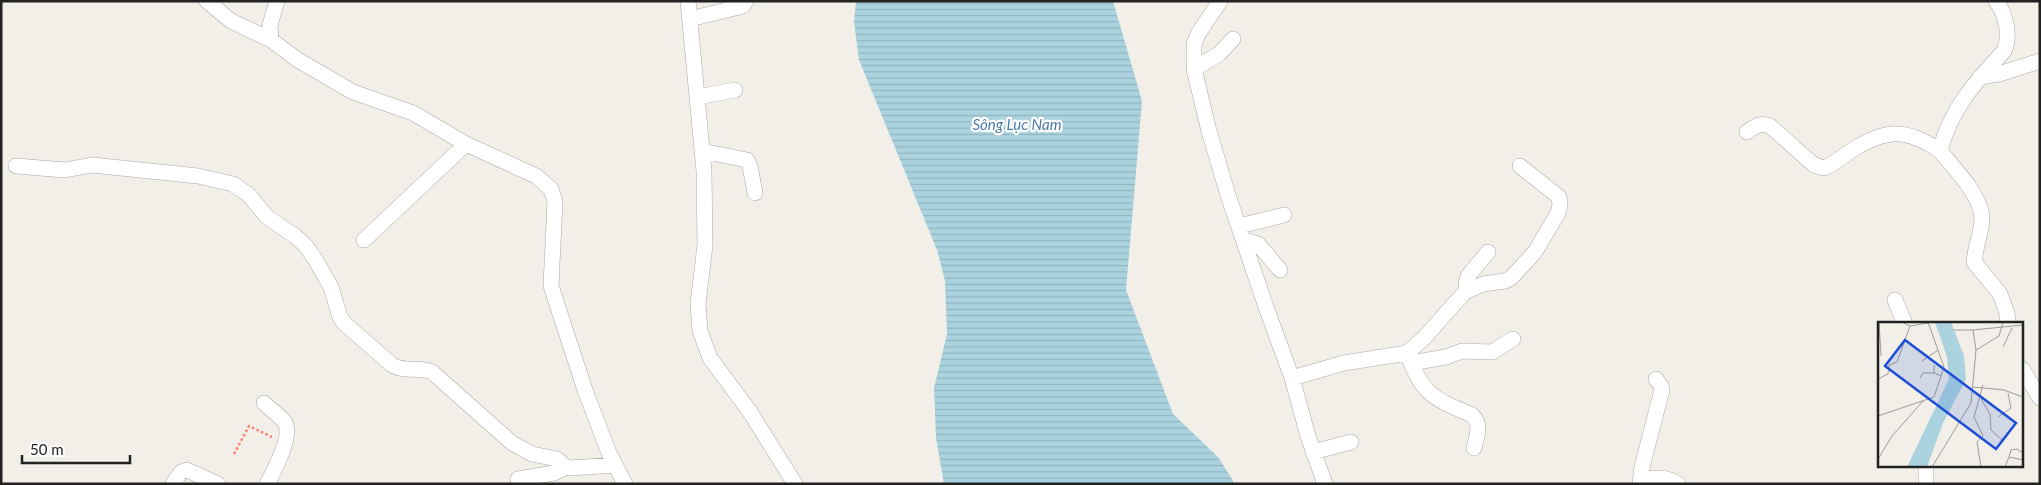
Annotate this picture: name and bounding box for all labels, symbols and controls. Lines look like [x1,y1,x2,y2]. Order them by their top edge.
water label: Sông Lục Nam [973,115,1062,133]
inset map [1878,322,2024,468]
scale bar [22,432,130,464]
text: 50 m [30,440,64,458]

